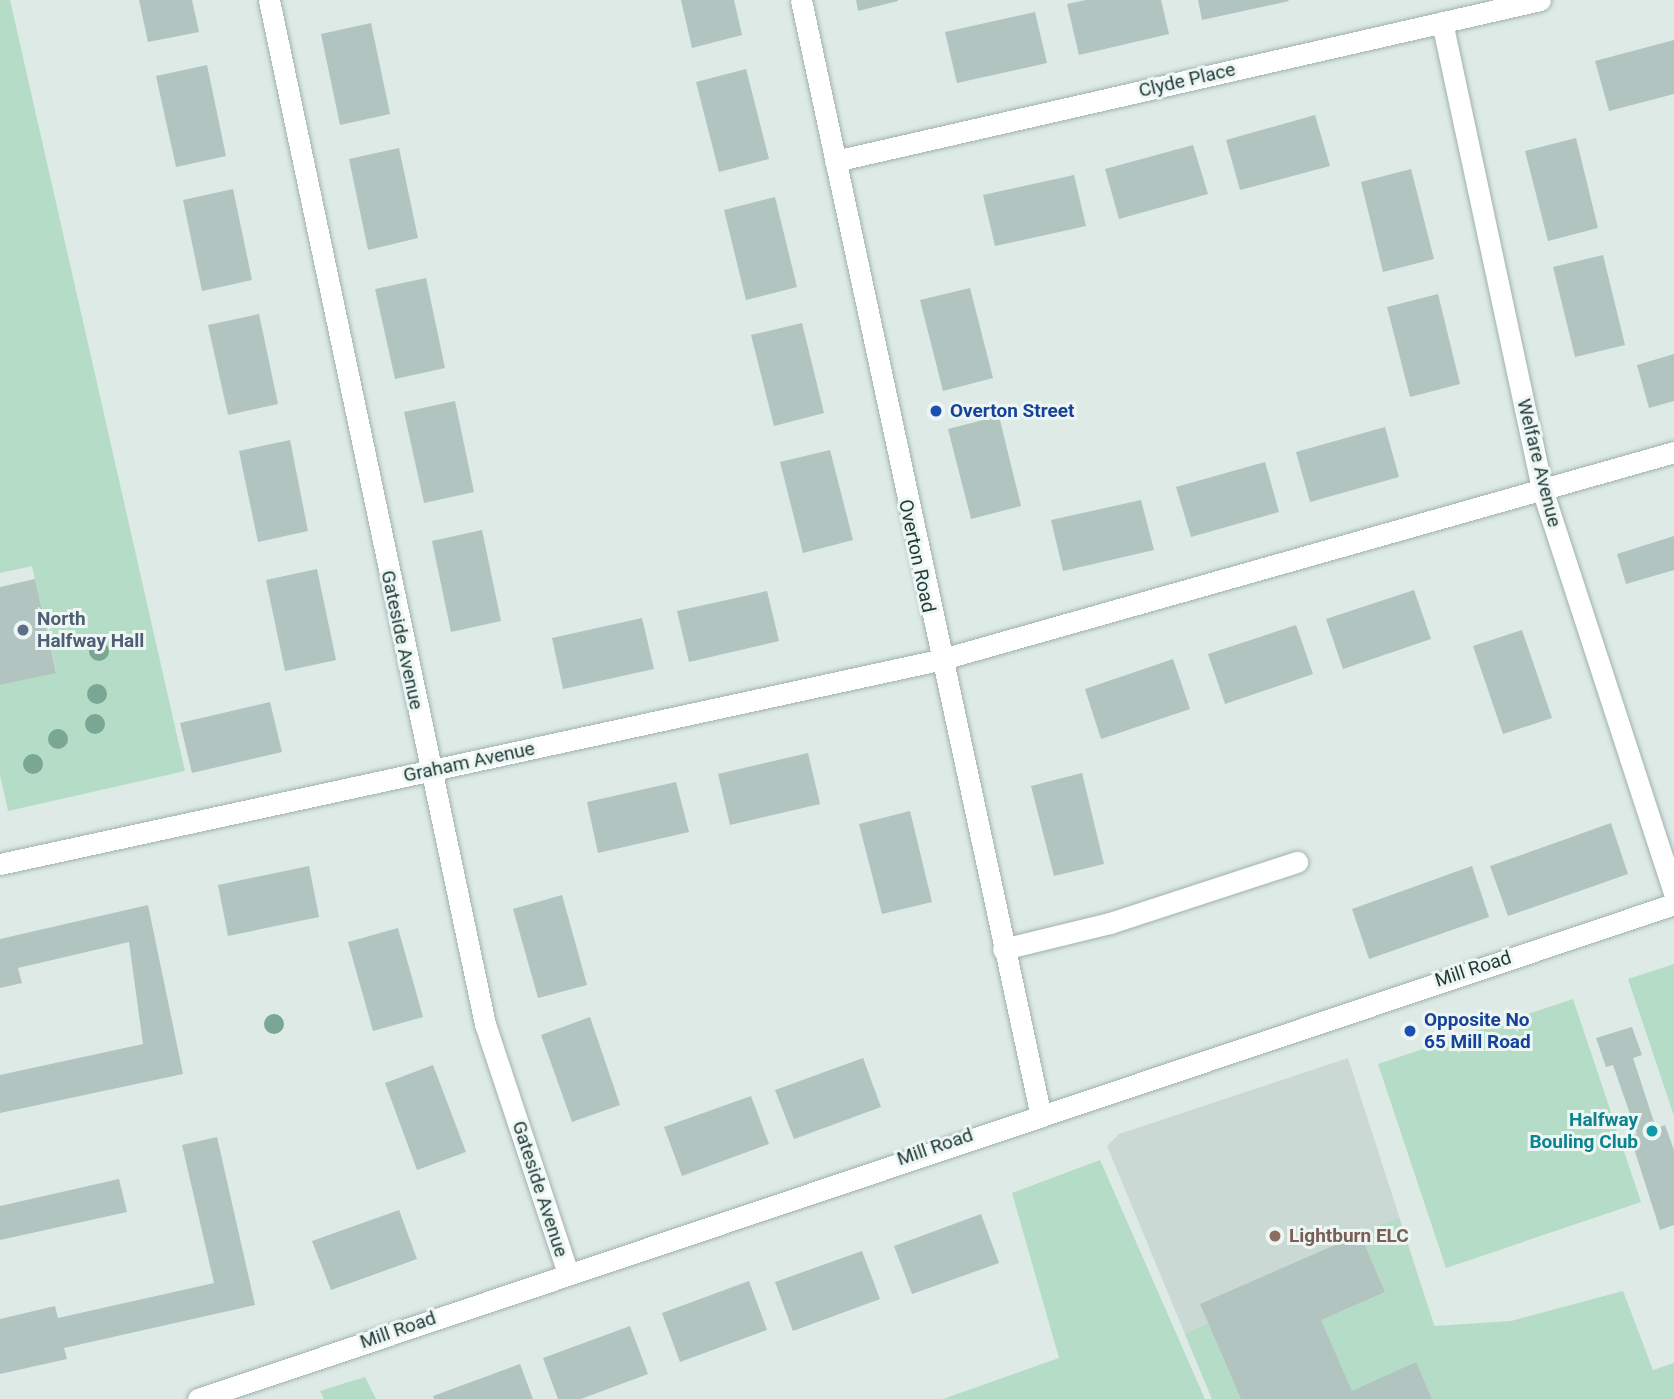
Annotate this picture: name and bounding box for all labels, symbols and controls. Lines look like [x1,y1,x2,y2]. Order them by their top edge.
street label: Clyde Place [1137,58,1237,102]
street label: Welfare Avenue [1512,397,1566,529]
place label: Overton Street [950,400,1074,422]
marker: Overton Street [928,403,944,419]
street label: Overton Road [894,497,940,615]
street label: Gateside Avenue [376,568,428,712]
place label: North Halfway Hall [37,608,144,652]
marker: North Halfway Hall [15,622,31,638]
street label: Graham Avenue [401,737,537,787]
street label: Mill Road [1432,946,1514,992]
place label: Opposite No 65 Mill Road [1424,1009,1531,1053]
marker: Opposite No 65 Mill Road [1402,1023,1418,1039]
place label: Halfway Bouling Club [1529,1109,1638,1153]
street label: Gateside Avenue [507,1118,573,1260]
street label: Mill Road [894,1123,976,1171]
marker: Halfway Bouling Club [1644,1123,1660,1139]
place label: Lightburn ELC [1289,1225,1409,1247]
marker: Lightburn ELC [1267,1228,1283,1244]
street label: Mill Road [357,1306,439,1354]

